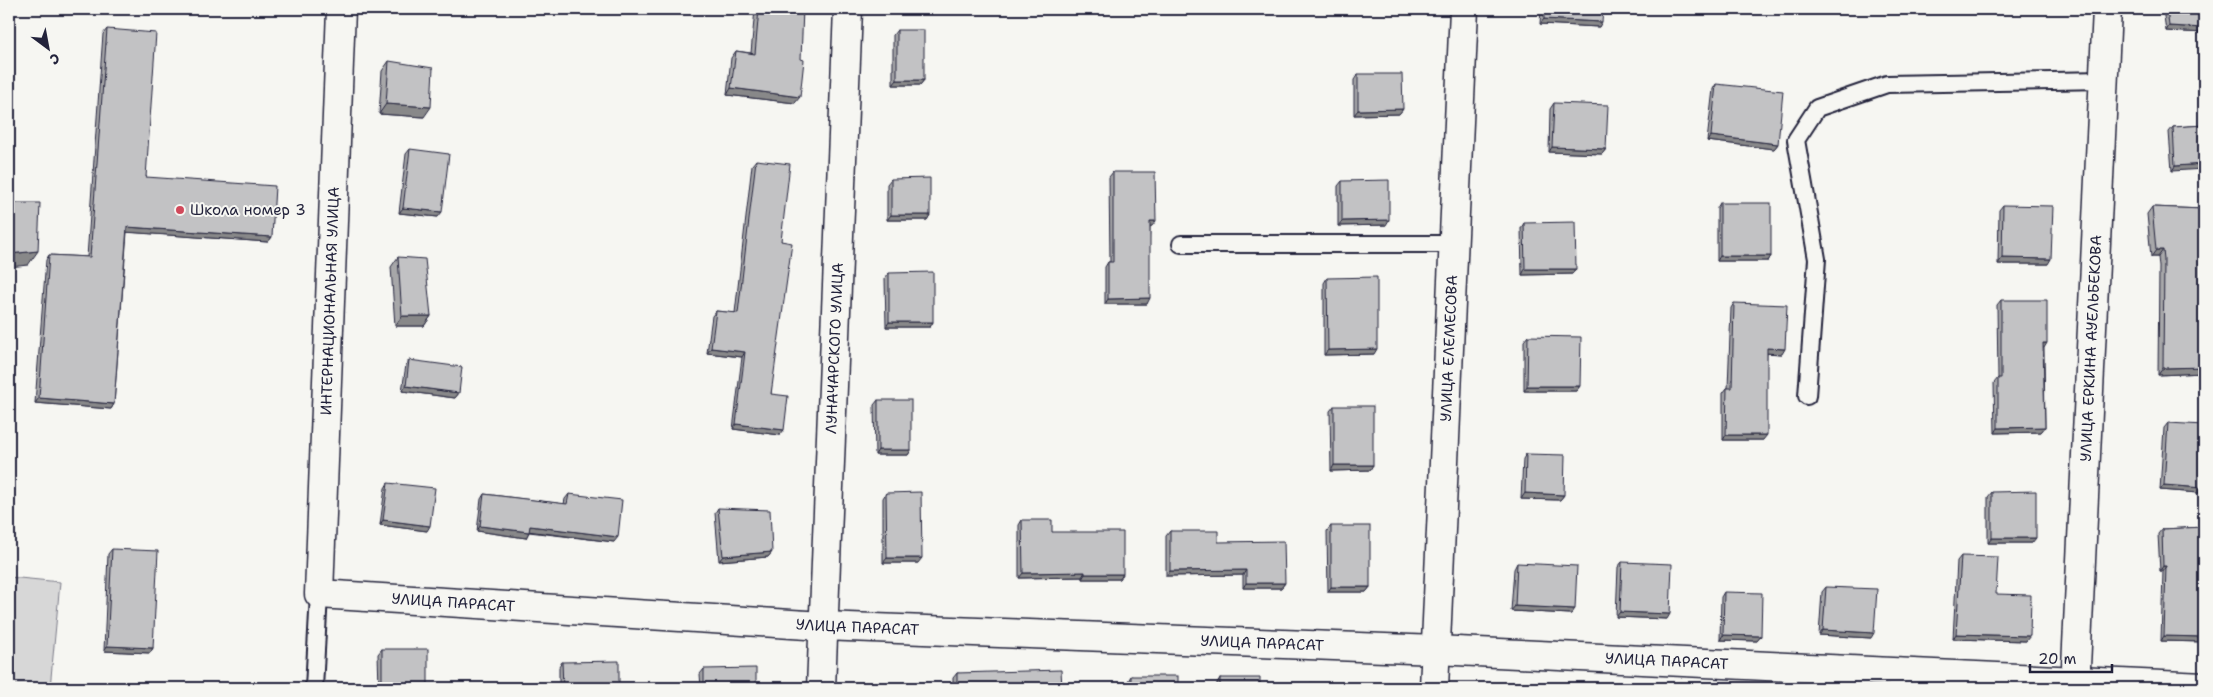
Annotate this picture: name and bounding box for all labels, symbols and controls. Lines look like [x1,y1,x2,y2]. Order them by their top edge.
north arrow [22,22,72,72]
text: С [46,49,63,69]
street label: ИНТЕРНАЦИОНАЛЬНАЯ УЛИЦА [316,186,344,416]
place label: Школа номер 3 [190,200,306,220]
marker: Школа номер 3 [174,204,186,216]
street label: УЛИЦА ЕРКИНА АУЕЛЬБЕКОВА [2076,234,2106,462]
street label: ЛУНАЧАРСКОГО УЛИЦА [821,262,848,434]
street label: УЛИЦА ЕЛЕМЕСОВА [1436,274,1462,422]
street label: УЛИЦА ПАРАСАТ [391,589,516,616]
street label: УЛИЦА ПАРАСАТ [795,614,920,640]
street label: УЛИЦА ПАРАСАТ [1200,631,1324,656]
scale bar [2030,642,2113,674]
street label: УЛИЦА ПАРАСАТ [1605,648,1729,674]
text: 20 m [2038,649,2077,669]

